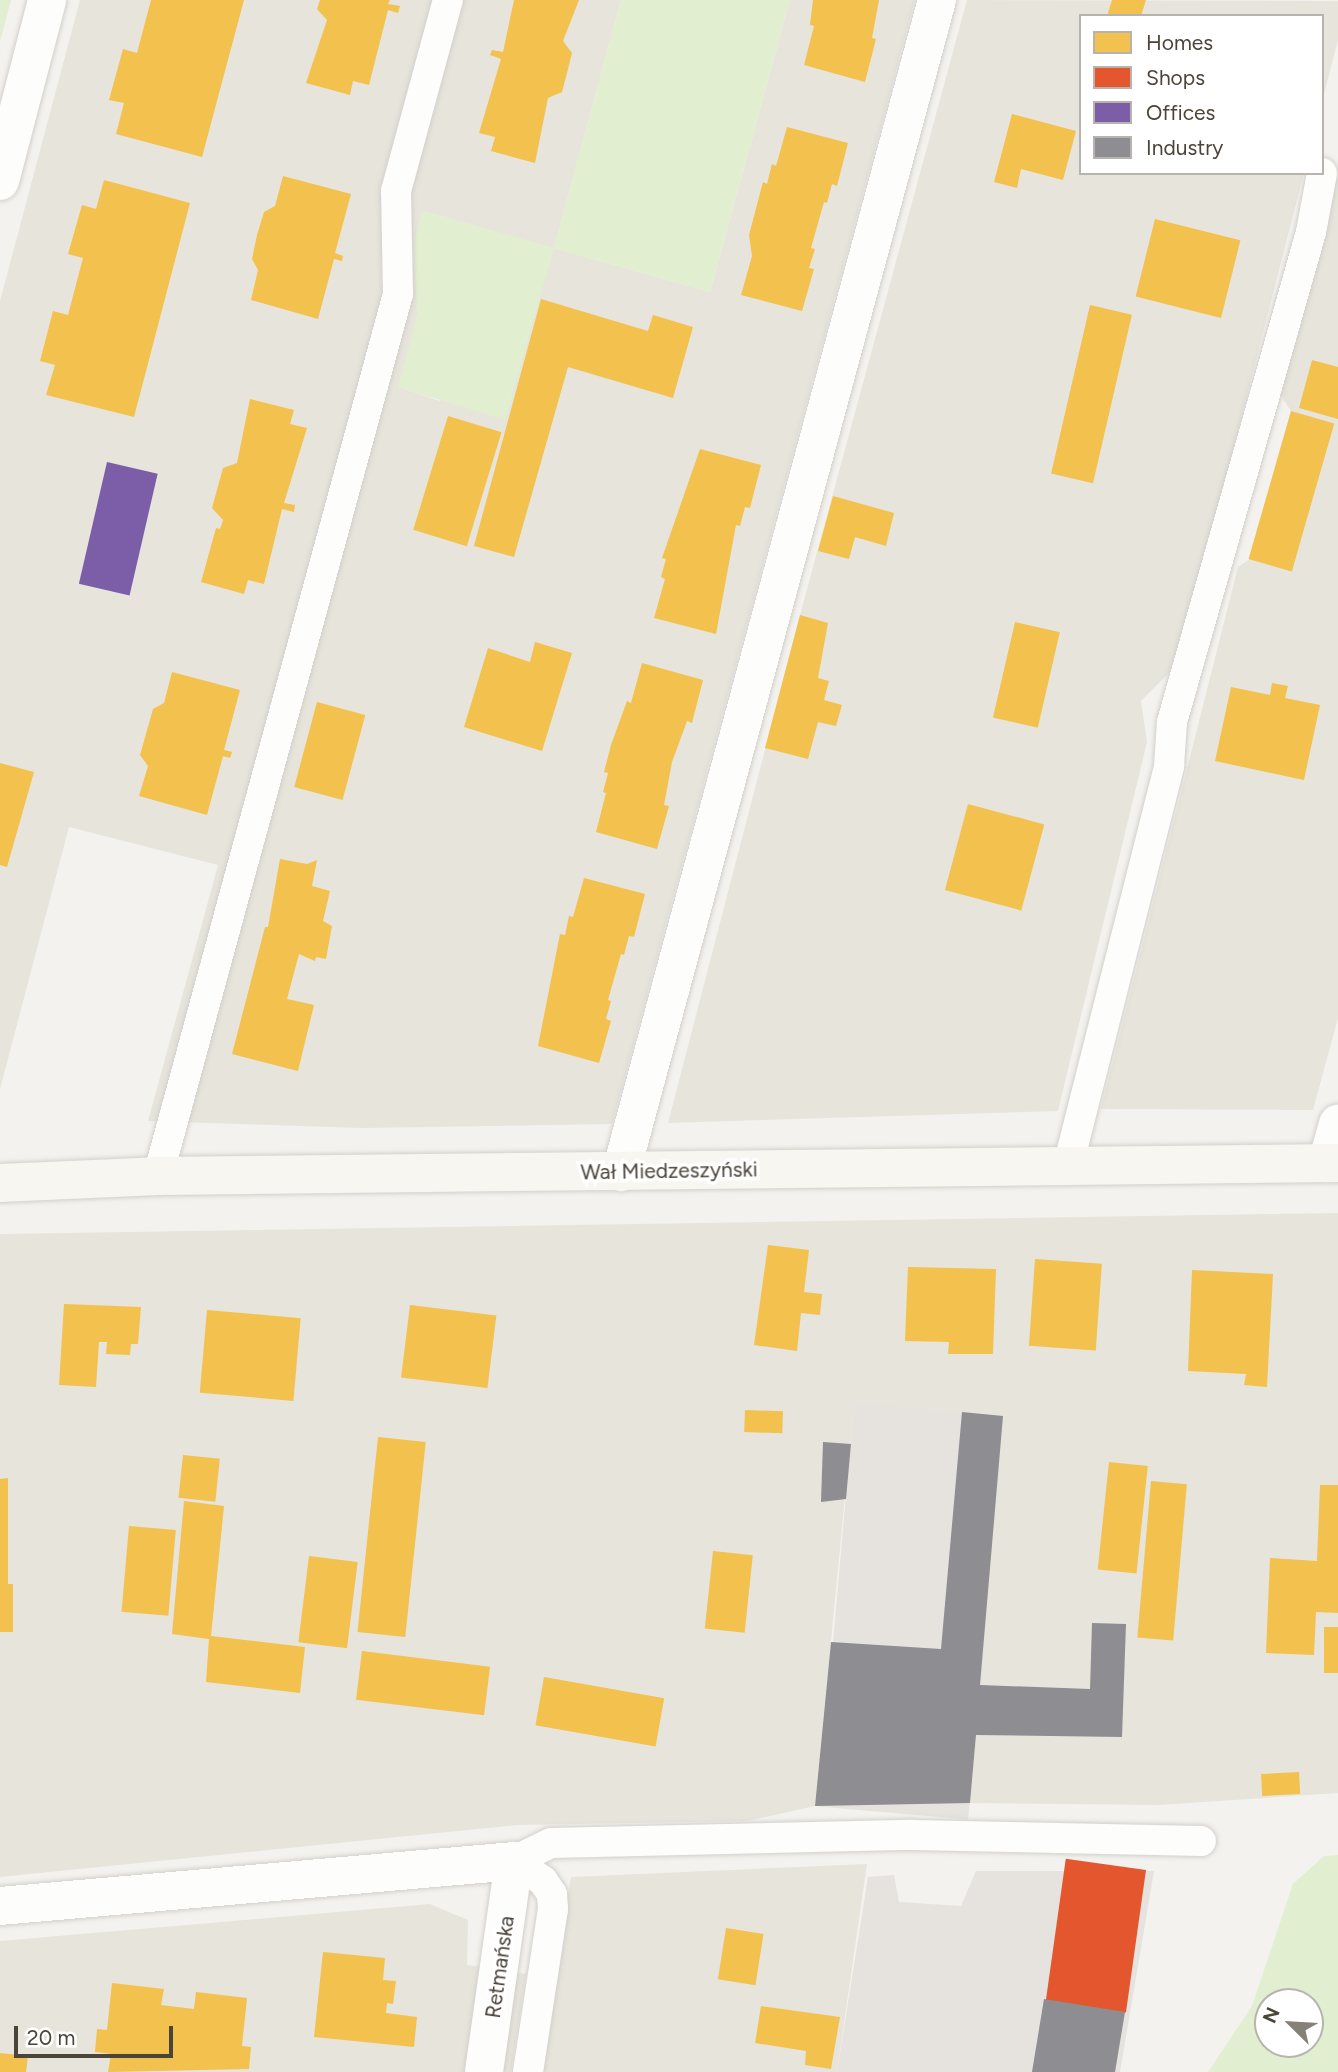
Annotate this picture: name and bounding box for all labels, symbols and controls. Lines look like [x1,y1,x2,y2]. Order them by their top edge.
legend [1079,14,1324,175]
text: Homes [1146,30,1213,55]
text: Shops [1146,65,1205,90]
text: Offices [1146,100,1215,125]
text: Industry [1146,135,1223,160]
street label: Wał Miedzeszyński [580,1157,758,1185]
street label: Retmańska [480,1914,520,2020]
north arrow [1254,1988,1324,2058]
text: N [1258,2004,1285,2026]
scale bar [18,2012,177,2056]
text: 20 m [27,2025,75,2050]

